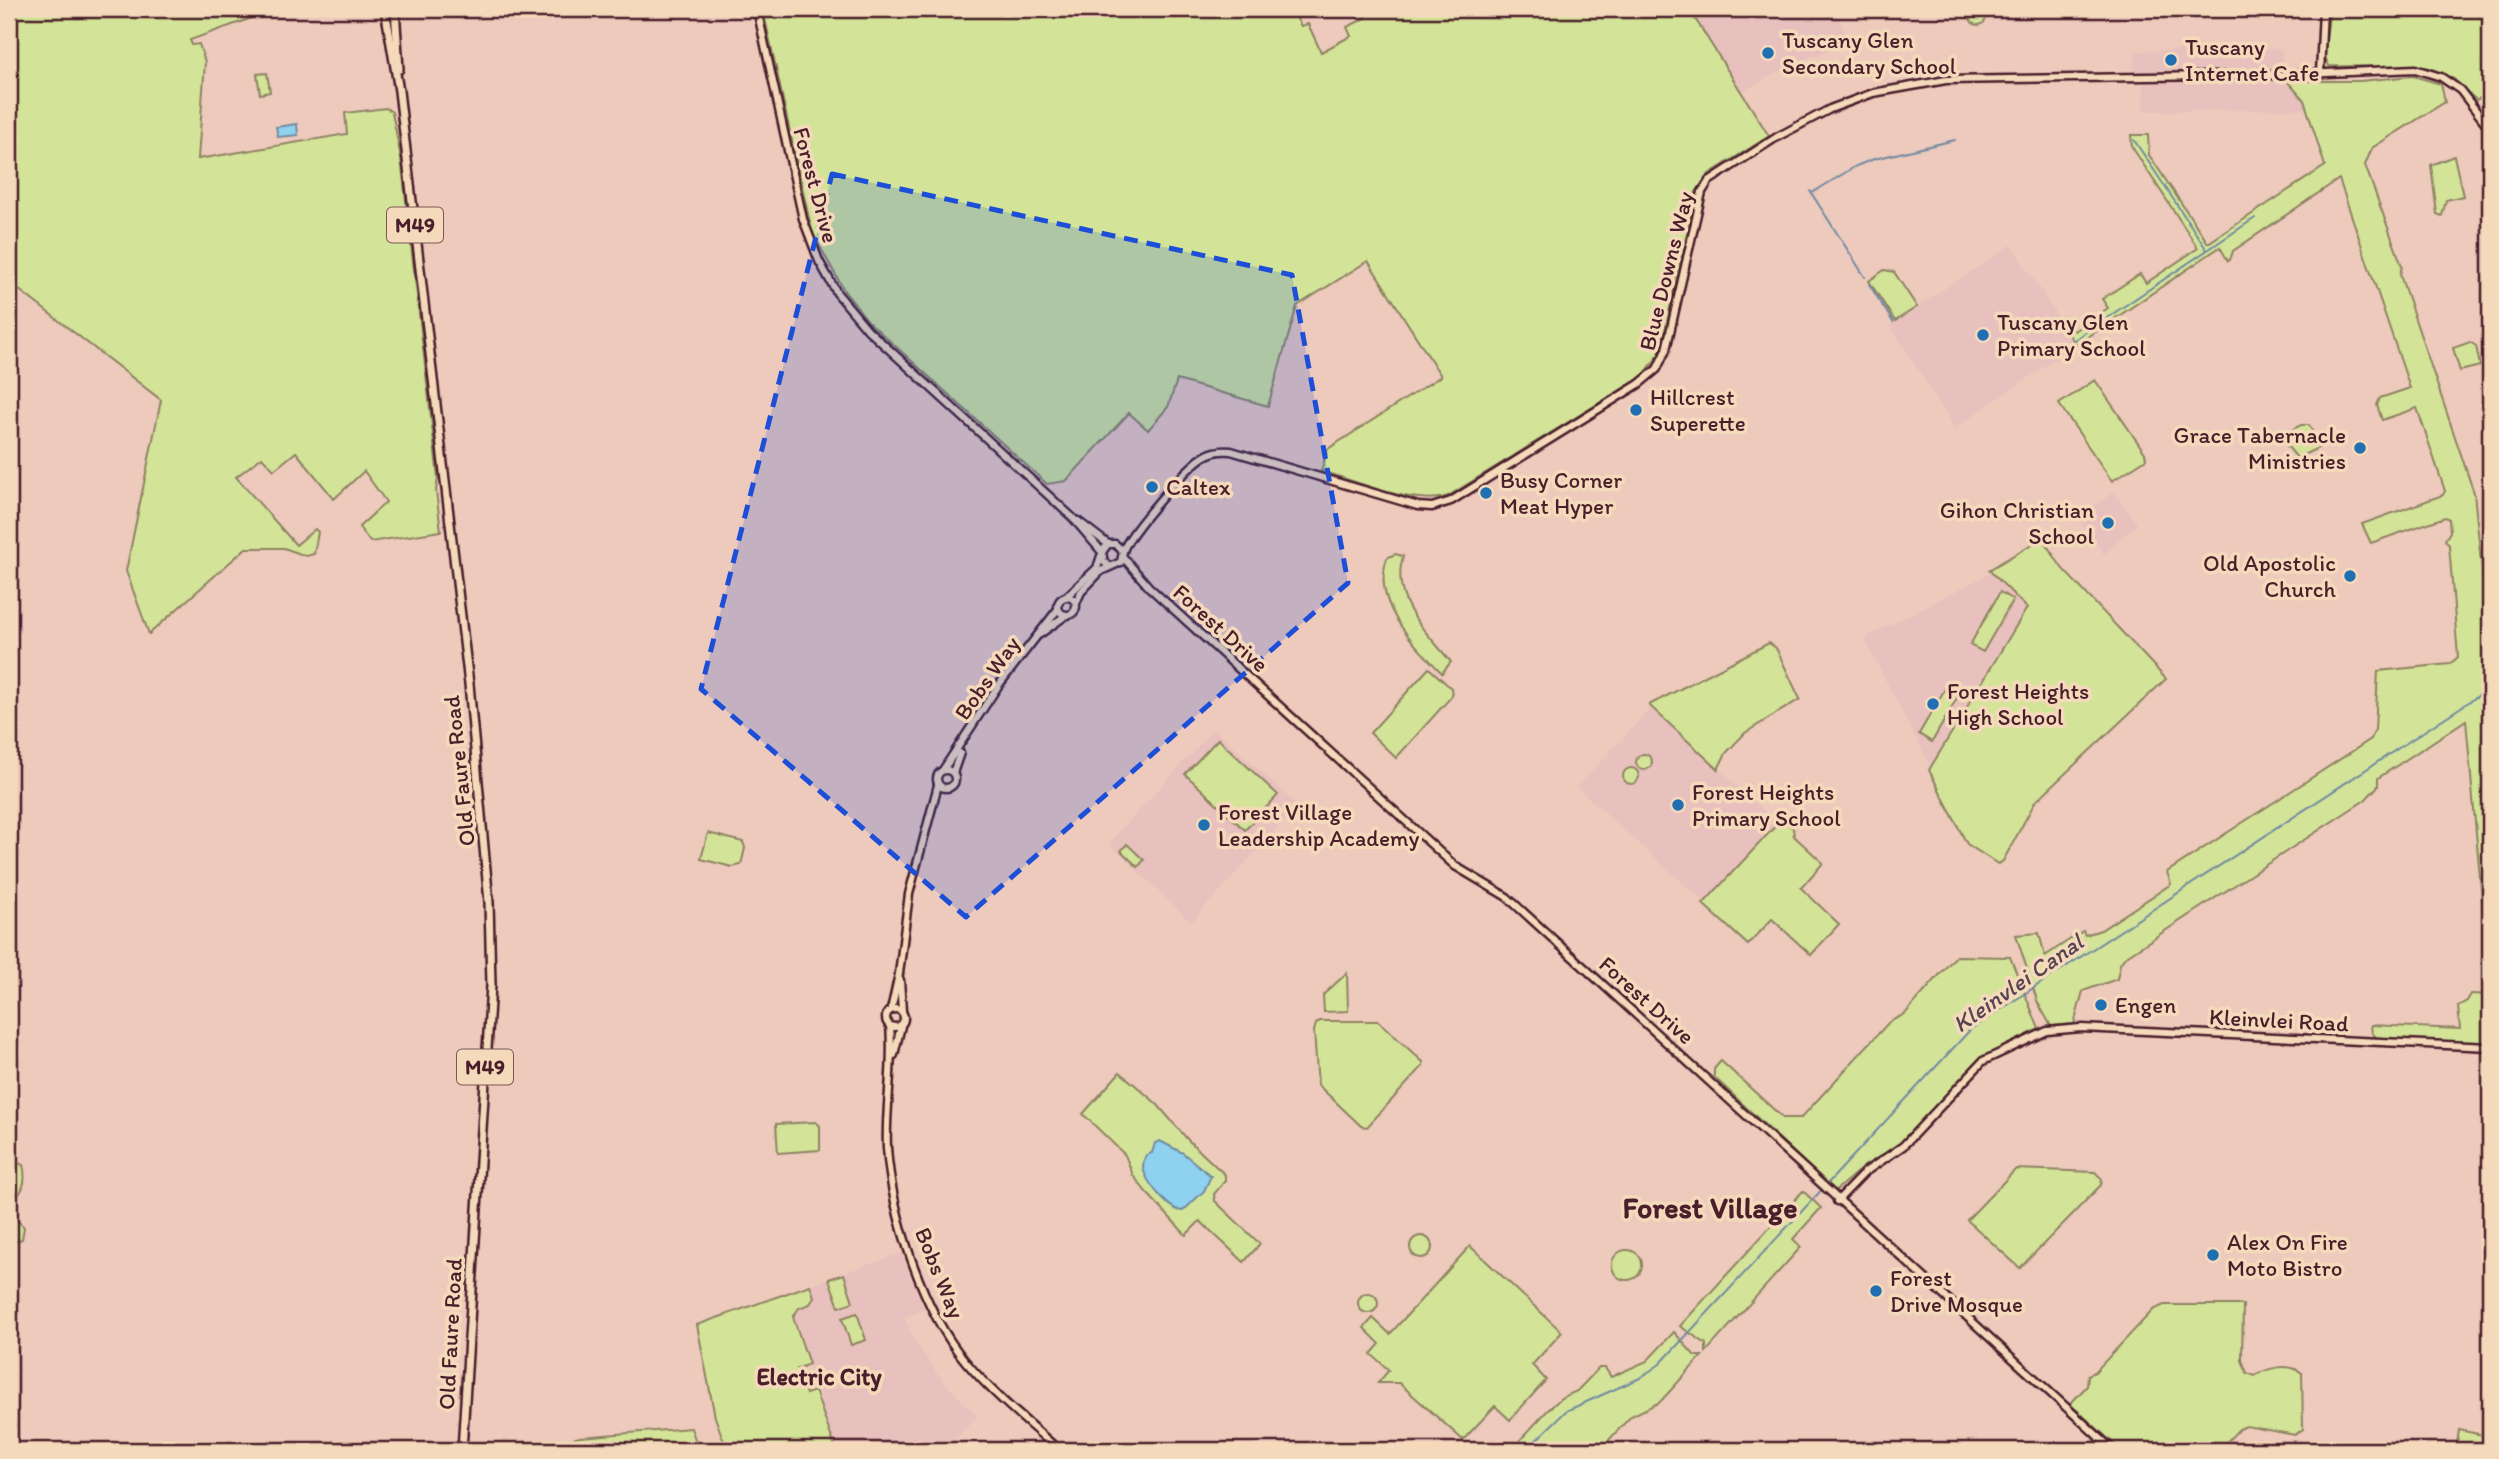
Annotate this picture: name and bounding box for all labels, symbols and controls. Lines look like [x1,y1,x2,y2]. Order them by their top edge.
place label: Tuscany Glen Secondary School [1782,26,1957,80]
place label: Tuscany Internet Cafe [2185,33,2319,87]
marker: Tuscany Glen Secondary School [1760,45,1776,61]
marker: Tuscany Internet Cafe [2163,52,2179,68]
street label: Forest Drive [787,124,845,246]
street label: Blue Downs Way [1633,188,1699,353]
road number: M49 [387,208,443,243]
place label: Tuscany Glen Primary School [1997,308,2146,362]
marker: Tuscany Glen Primary School [1975,327,1991,343]
place label: Hillcrest Superette [1650,383,1746,437]
marker: Hillcrest Superette [1628,402,1644,418]
place label: Grace Tabernacle Ministries [2174,421,2346,475]
marker: Grace Tabernacle Ministries [2352,440,2368,456]
place label: Busy Corner Meat Hyper [1500,466,1622,520]
place label: Caltex [1166,473,1231,501]
marker: Caltex [1144,479,1160,495]
marker: Busy Corner Meat Hyper [1478,485,1494,501]
place label: Gihon Christian School [1940,496,2094,550]
marker: Gihon Christian School [2100,515,2116,531]
place label: Old Apostolic Church [2203,549,2337,603]
marker: Old Apostolic Church [2342,568,2358,584]
street label: Forest Drive [1167,578,1275,678]
street label: Bobs Way [948,631,1026,725]
place label: Forest Heights High School [1947,677,2089,731]
street label: Old Faure Road [437,694,481,848]
marker: Forest Heights High School [1925,696,1941,712]
place label: Forest Heights Primary School [1692,778,1841,832]
marker: Forest Heights Primary School [1670,797,1686,813]
place label: Forest Village Leadership Academy [1218,798,1420,852]
marker: Forest Village Leadership Academy [1196,817,1212,833]
water label: Kleinvlei Canal [1947,926,2090,1038]
street label: Forest Drive [1593,950,1701,1050]
place label: Engen [2115,991,2176,1019]
marker: Engen [2093,997,2109,1013]
street label: Kleinvlei Road [2208,1002,2350,1038]
road number: M49 [457,1050,513,1084]
district label: Forest Village [1623,1189,1797,1226]
street label: Bobs Way [909,1223,971,1323]
place label: Alex On Fire Moto Bistro [2227,1228,2348,1282]
marker: Alex On Fire Moto Bistro [2205,1247,2221,1263]
street label: Old Faure Road [432,1257,468,1410]
place label: Forest Drive Mosque [1890,1264,2023,1318]
marker: Forest Drive Mosque [1868,1283,1884,1299]
district label: Electric City [756,1362,882,1392]

